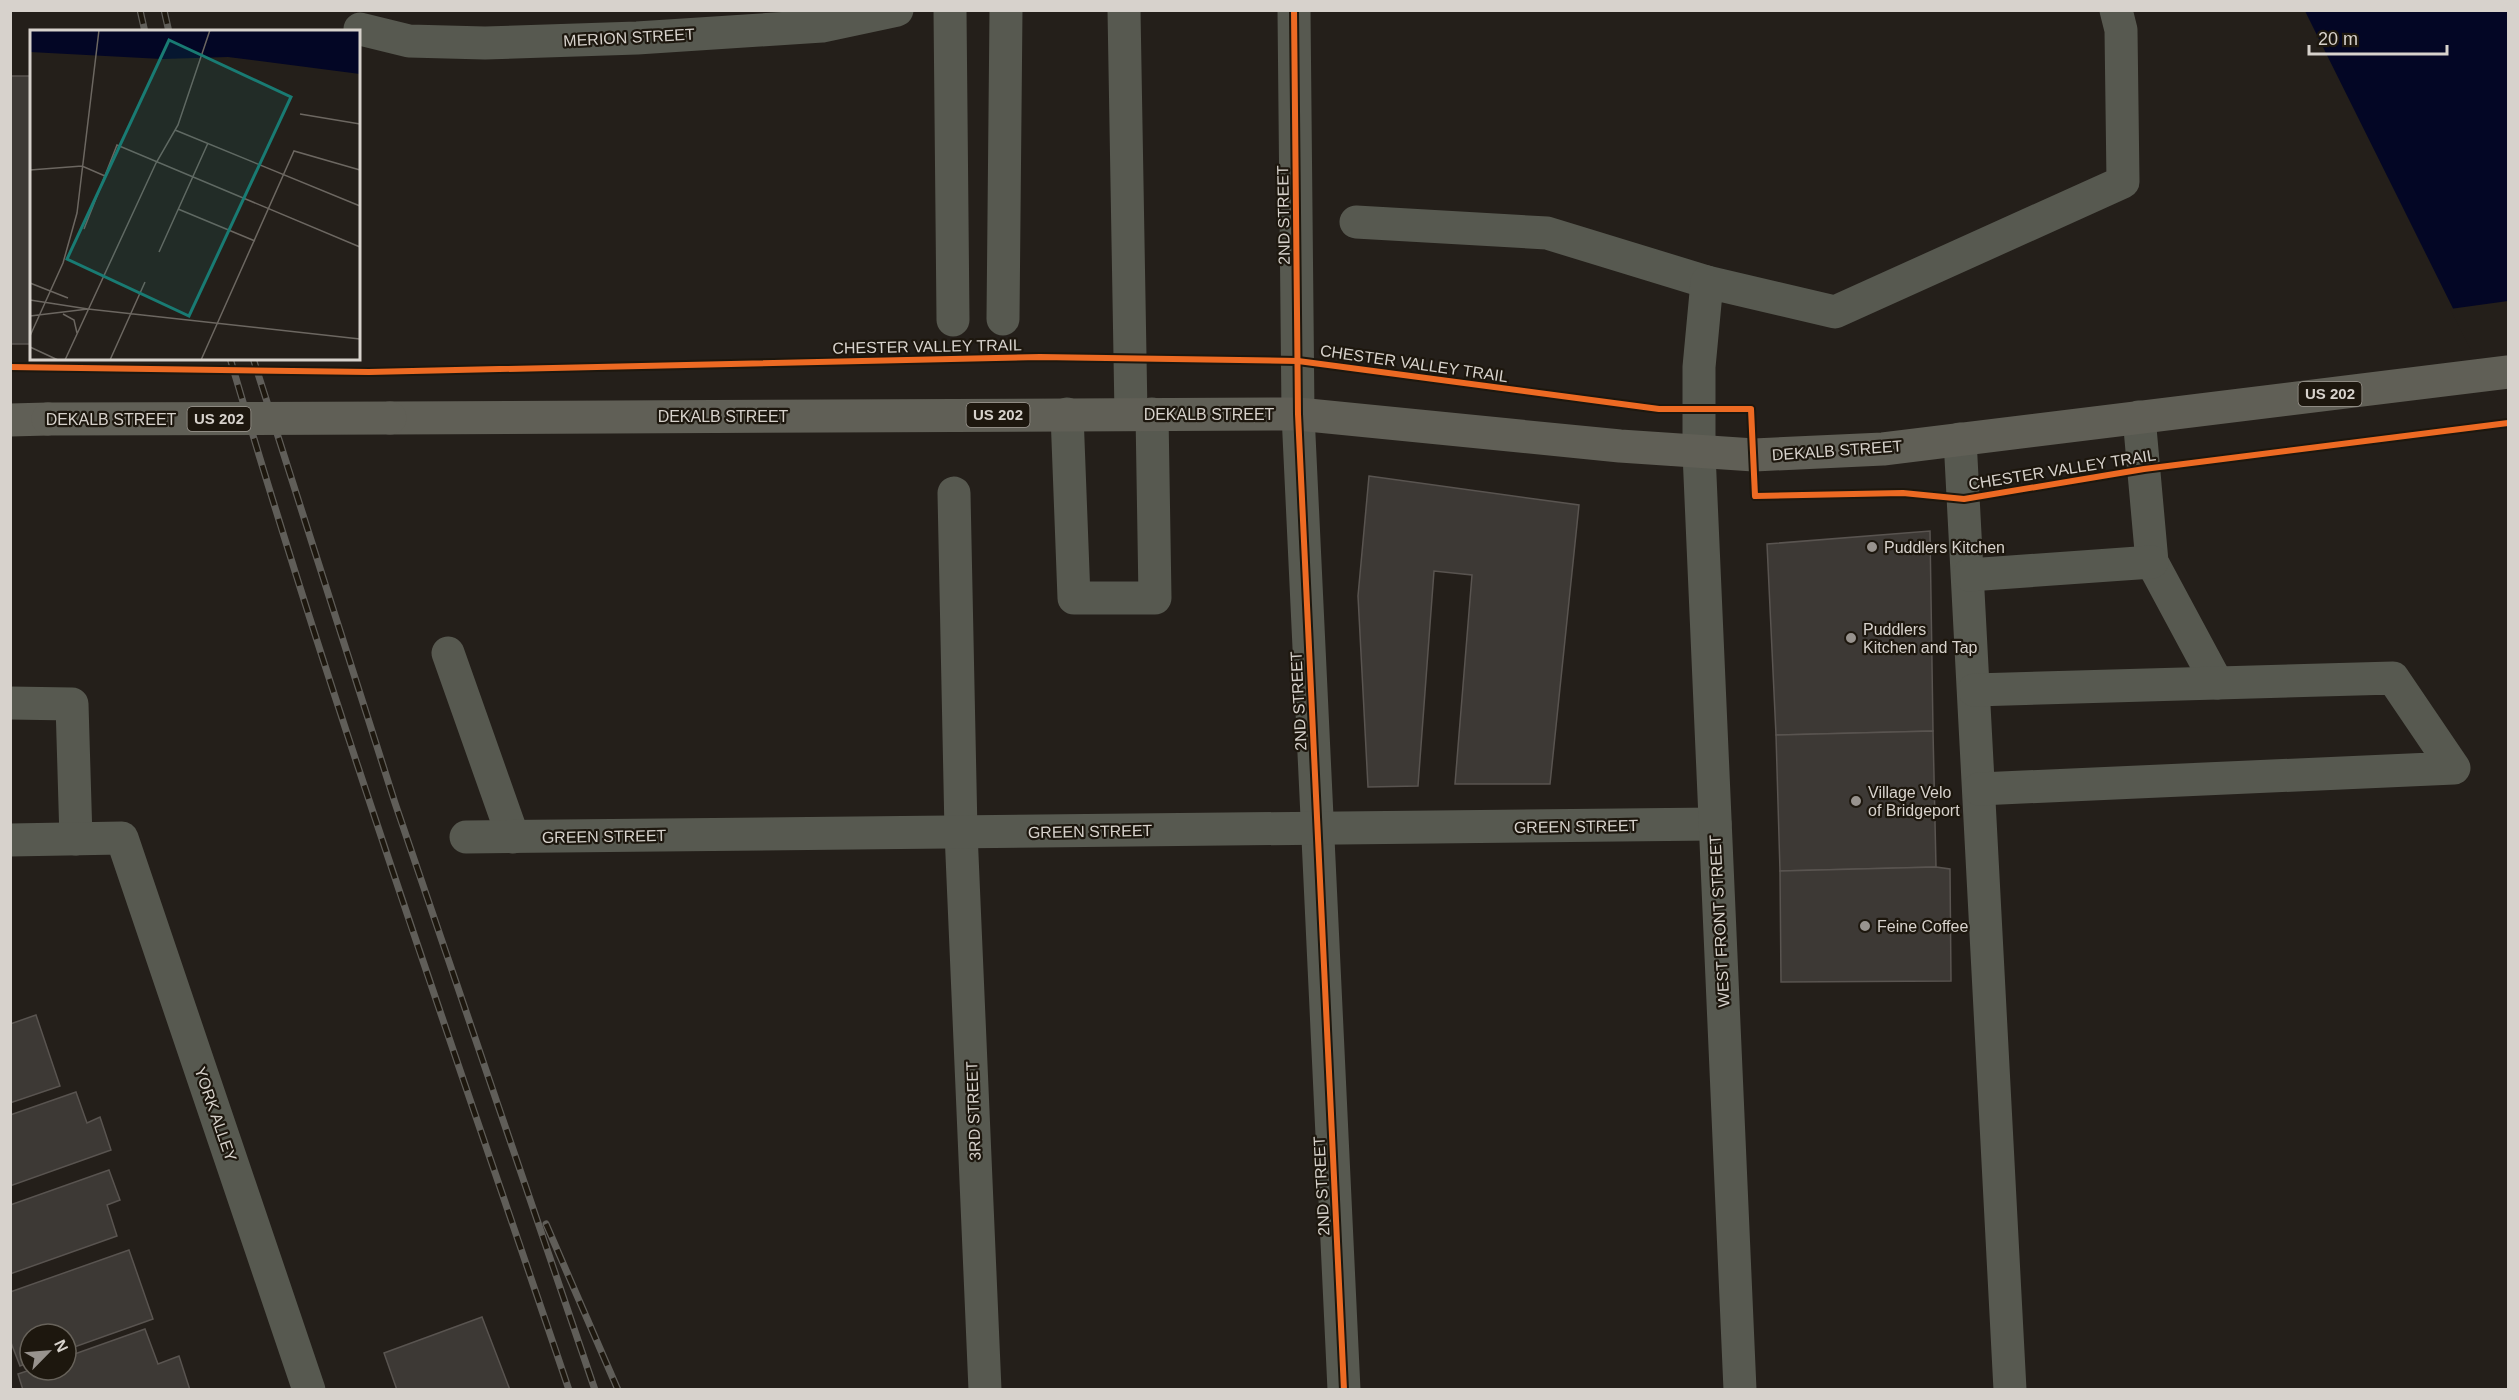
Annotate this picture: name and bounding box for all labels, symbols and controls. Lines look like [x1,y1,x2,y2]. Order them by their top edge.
scale bar [2309,18,2447,56]
street label: MERION STREET [563,26,695,49]
text: 20 m [2318,29,2358,49]
inset map [30,30,360,360]
street label: 2ND STREET [1274,165,1293,265]
street label: CHESTER VALLEY TRAIL [832,336,1022,357]
street label: CHESTER VALLEY TRAIL [1319,342,1509,385]
road number: US 202 [2298,382,2362,406]
road number: US 202 [966,403,1030,427]
street label: DEKALB STREET [1144,406,1275,423]
road number: US 202 [188,407,250,431]
street label: DEKALB STREET [658,408,789,425]
street label: DEKALB STREET [46,411,177,428]
street label: DEKALB STREET [1771,437,1903,464]
street label: CHESTER VALLEY TRAIL [1967,446,2157,493]
place label: Puddlers Kitchen [1884,539,2005,556]
marker: Puddlers Kitchen [1865,540,1879,554]
place label: Puddlers Kitchen and Tap [1863,621,1978,656]
marker: Puddlers Kitchen and Tap [1844,631,1858,645]
street label: 2ND STREET [1287,651,1310,751]
place label: Village Velo of Bridgeport [1868,784,1960,819]
marker: Village Velo of Bridgeport [1849,794,1863,808]
street label: GREEN STREET [1514,817,1639,836]
street label: GREEN STREET [1028,822,1153,841]
street label: GREEN STREET [542,827,667,846]
street label: WEST FRONT STREET [1706,834,1733,1008]
place label: Feine Coffee [1877,918,1968,935]
marker: Feine Coffee [1858,919,1872,933]
street label: 3RD STREET [963,1061,984,1161]
street label: YORK ALLEY [191,1065,240,1164]
street label: 2ND STREET [1310,1136,1333,1236]
north arrow [18,1322,78,1382]
text: N [51,1337,71,1355]

